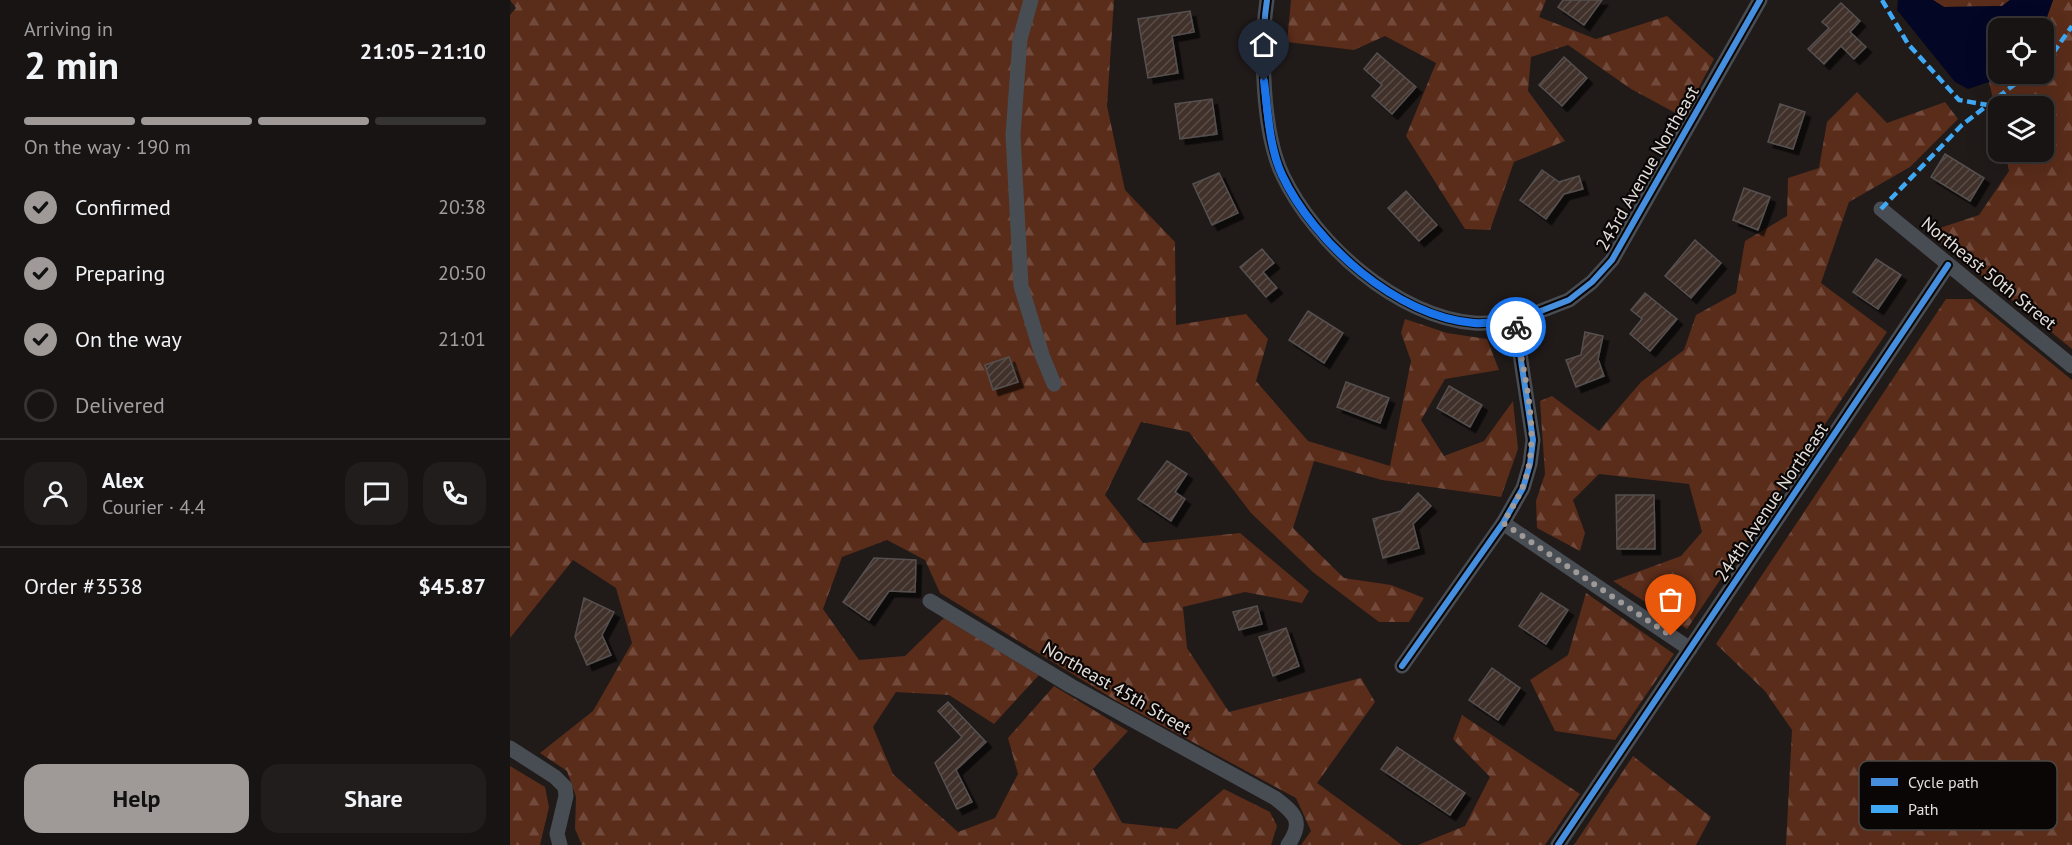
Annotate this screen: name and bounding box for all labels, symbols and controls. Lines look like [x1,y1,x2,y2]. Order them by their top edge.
text: Arriving in [24,16,113,42]
map controls [1988,18,2054,162]
button: locate [1988,18,2054,84]
pin [1238,19,1289,81]
icon: home [1247,28,1280,61]
text: 21:05–21:10 [360,37,486,65]
text: 2 min [24,39,119,90]
street label: 243rd Avenue Northeast [1590,81,1704,255]
button: layers [1988,96,2054,162]
text: On the way · 190 m [24,134,191,160]
icon: check [24,191,57,224]
text: Confirmed [75,193,171,221]
text: 20:38 [438,194,486,220]
street label: Northeast 50th Street [1917,211,2061,335]
icon: check [24,257,57,290]
text: Preparing [75,259,165,287]
text: 20:50 [438,260,486,286]
courier [1486,297,1546,357]
icon: bike [1500,311,1533,344]
icon: check [24,323,57,356]
text: On the way [75,325,182,353]
text: 21:01 [438,326,486,352]
text: Delivered [75,391,165,419]
street label: 244th Avenue Northeast [1709,418,1833,586]
button: person [24,462,87,525]
button: chat [345,462,408,525]
button: phone [423,462,486,525]
text: Alex [102,466,144,494]
text: Courier · 4.4 [102,494,205,520]
text: Order #3538 [24,572,143,600]
text: $45.87 [418,572,486,600]
pin [1645,574,1696,636]
icon: bag [1654,583,1687,616]
street label: Northeast 45th Street [1039,636,1195,740]
legend [1859,761,2057,830]
button: Help [24,764,249,833]
button: Share [261,764,486,833]
text: Cycle path [1908,772,1979,792]
text: Path [1908,799,1939,819]

